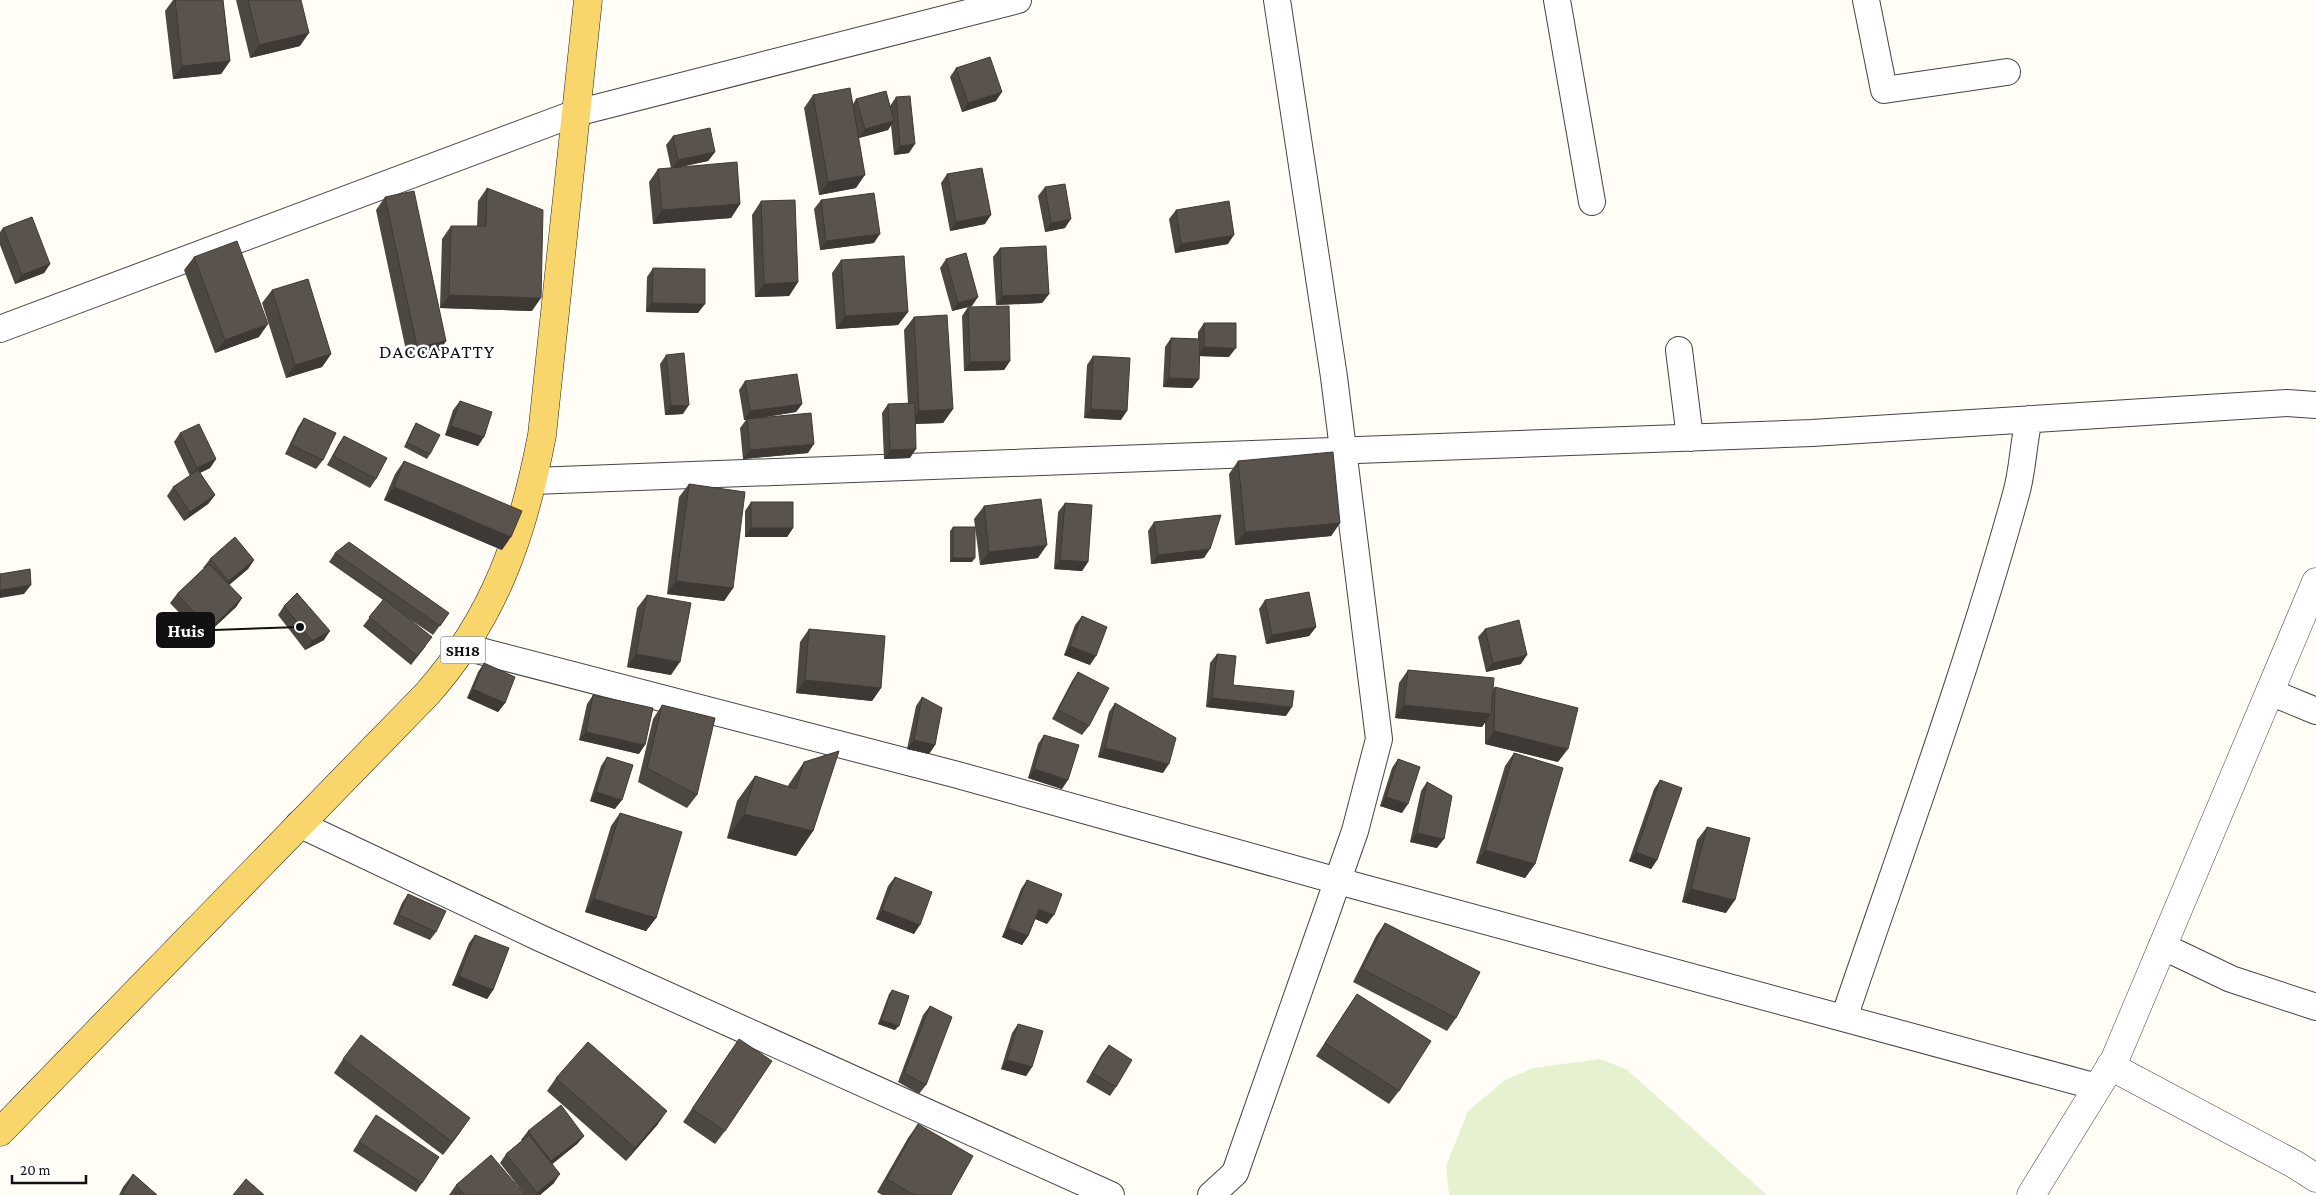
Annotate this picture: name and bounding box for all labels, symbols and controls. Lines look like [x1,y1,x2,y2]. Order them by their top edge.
district label: DACCAPATTY [379,341,495,362]
callout: Huis [157,613,214,647]
text: Huis [167,620,205,641]
road number: SH18 [440,636,486,664]
scale bar [12,1152,86,1184]
text: 20 m [20,1162,51,1178]

